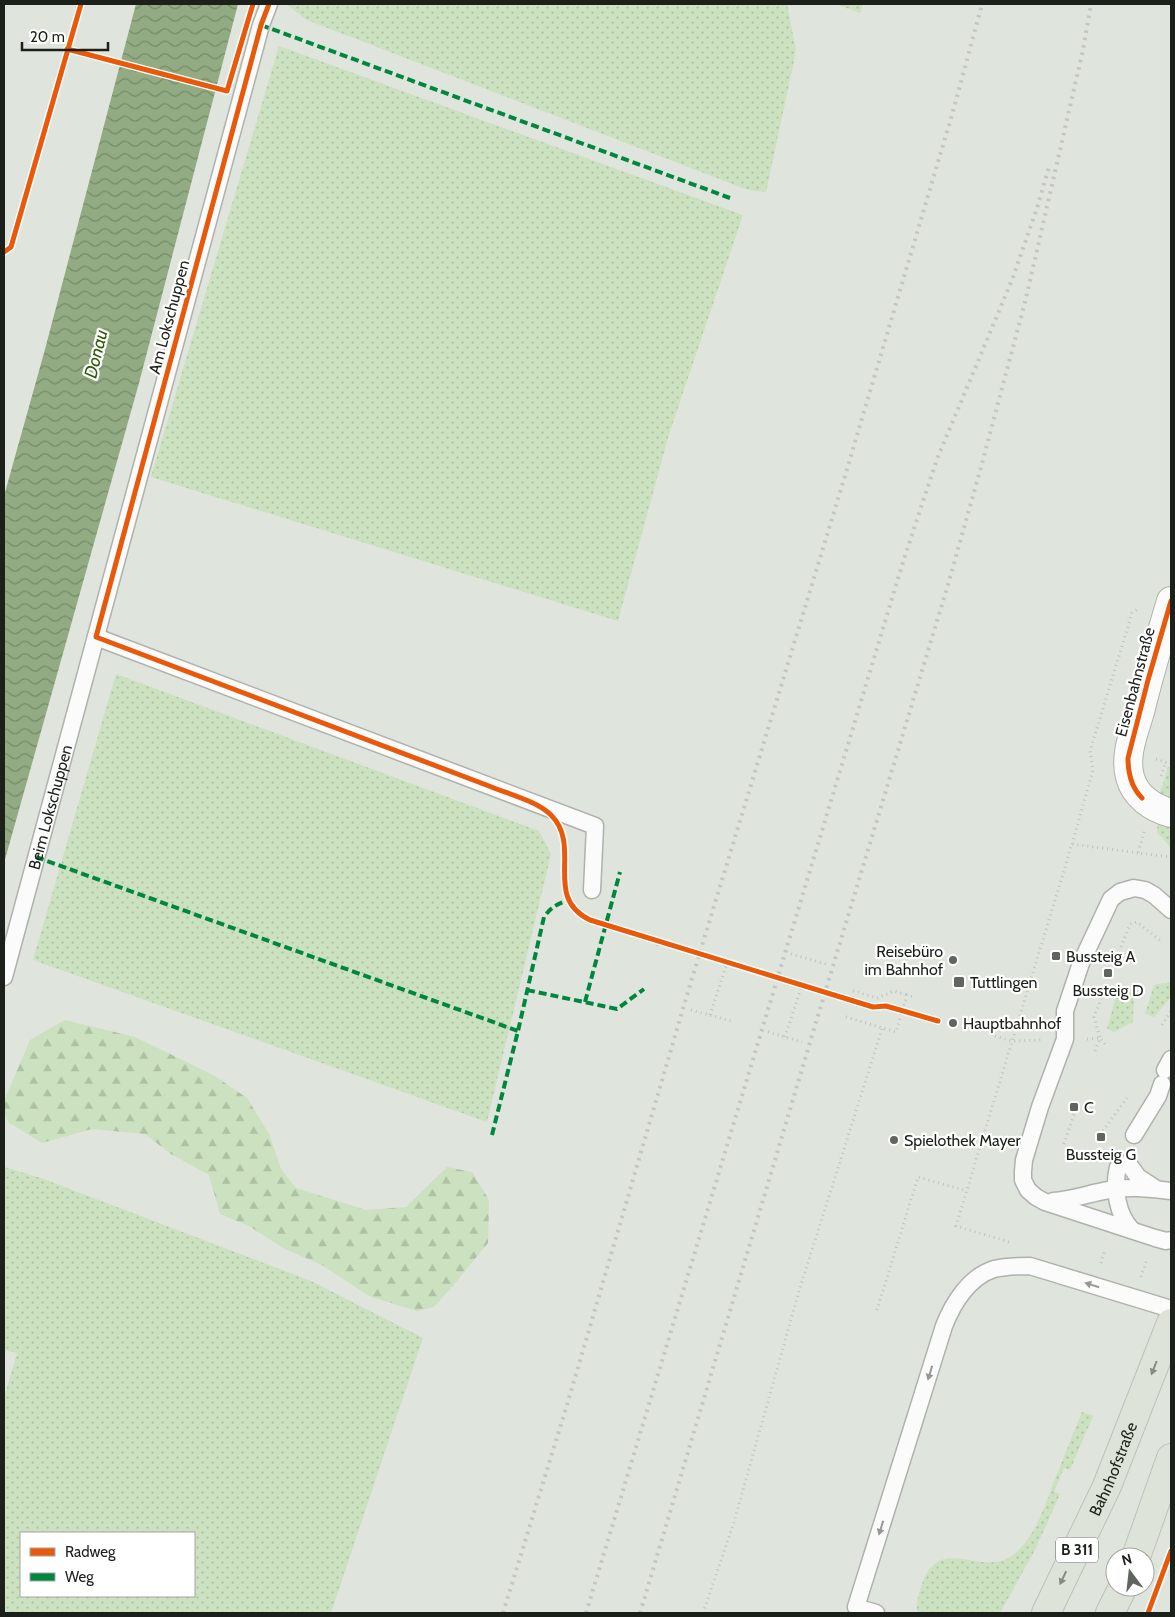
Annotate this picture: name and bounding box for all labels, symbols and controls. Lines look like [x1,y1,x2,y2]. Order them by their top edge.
scale bar [22,20,109,52]
text: 20 m [30,28,65,46]
street label: Am Lokschuppen [145,258,193,376]
water label: Donau [79,327,113,380]
street label: Eisenbahnstraße [1111,625,1159,739]
street label: Beim Lokschuppen [24,742,76,872]
place label: Reisebüro im Bahnhof [864,942,944,979]
place label: Bussteig A [1066,947,1136,966]
marker: Bussteig A [1050,950,1062,962]
marker: Reisebüro im Bahnhof [947,954,959,966]
marker: Bussteig D [1102,967,1114,979]
place label: Tuttlingen [970,973,1038,992]
marker: Tuttlingen [952,975,966,989]
place label: Bussteig D [1072,981,1144,1000]
place label: Hauptbahnhof [963,1014,1062,1033]
marker: Hauptbahnhof [947,1017,959,1029]
place label: C [1084,1098,1094,1117]
marker: C [1068,1101,1080,1113]
place label: Spielothek Mayer [904,1131,1022,1150]
marker: Bussteig G [1095,1131,1107,1143]
marker: Spielothek Mayer [888,1134,900,1146]
place label: Bussteig G [1066,1145,1136,1164]
one-way arrow [1085,1280,1100,1288]
one-way arrow [1150,1360,1157,1375]
one-way arrow [925,1365,933,1380]
street label: Bahnhofstraße [1085,1419,1141,1519]
one-way arrow [877,1521,885,1536]
legend [20,1532,195,1597]
road number: B 311 [1056,1538,1098,1562]
text: Radweg [65,1543,116,1561]
north arrow [1105,1547,1155,1597]
text: N [1120,1549,1134,1569]
text: Weg [65,1568,94,1586]
one-way arrow [1059,1570,1068,1585]

